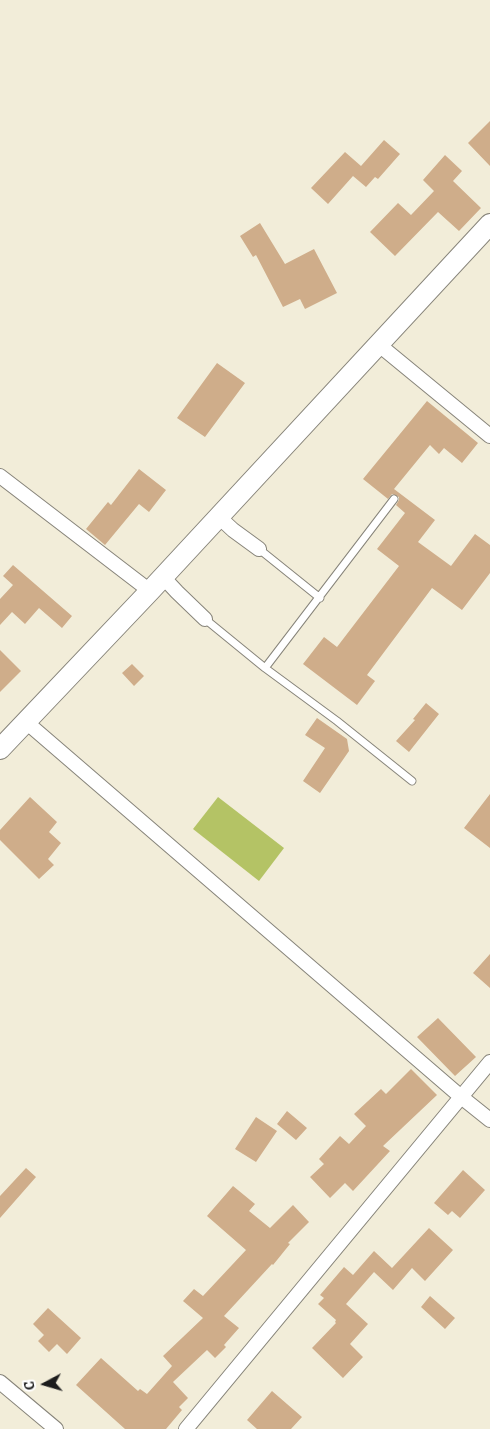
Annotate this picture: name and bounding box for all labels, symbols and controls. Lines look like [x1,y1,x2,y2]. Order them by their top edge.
north arrow [20,1359,70,1409]
text: С [20,1380,39,1391]

